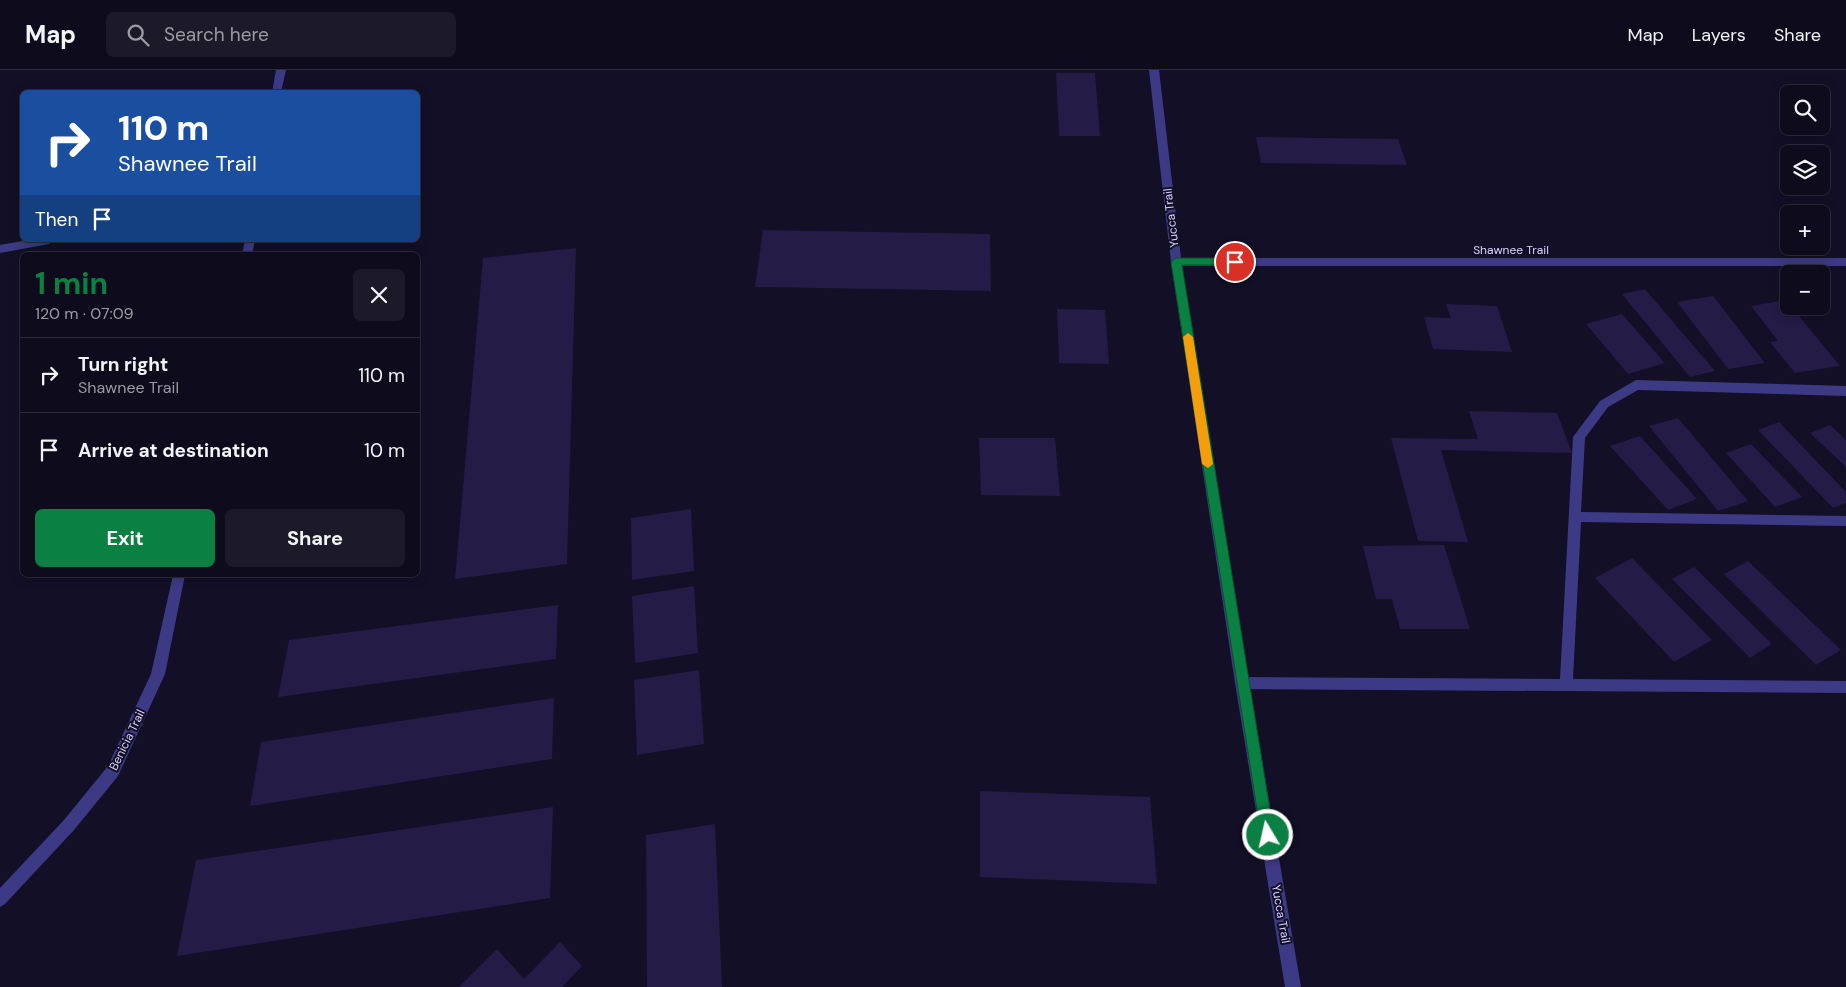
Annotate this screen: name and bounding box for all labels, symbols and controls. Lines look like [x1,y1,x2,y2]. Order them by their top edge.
search box [106,12,456,57]
text: Map [25,19,76,50]
icon: search [124,21,152,49]
text: Search here [164,22,269,47]
text: Map [1628,23,1664,47]
text: Layers [1692,23,1746,47]
text: Share [1774,23,1821,47]
map controls [1780,85,1830,315]
button: search [1780,85,1830,135]
text: 110 m [118,105,209,151]
icon: right [35,110,100,175]
button: layers [1780,145,1830,195]
text: Shawnee Trail [118,149,257,178]
street label: Yucca Trail [1159,187,1183,249]
icon: arrive [88,205,116,233]
button: + [1780,205,1830,255]
text: Then [35,207,78,232]
pin [1214,241,1256,283]
street label: Shawnee Trail [1473,242,1549,258]
icon: arrive [1221,248,1249,276]
text: 1 min [35,264,108,303]
button: − [1780,265,1830,315]
button: close [353,269,405,321]
text: 120 m · 07:09 [35,303,134,324]
text: Turn right [78,352,168,377]
icon: right [35,361,63,389]
text: 110 m [358,363,405,388]
text: Shawnee Trail [78,377,179,398]
icon: arrive [35,436,63,464]
text: Arrive at destination [78,438,269,463]
text: 10 m [364,438,405,463]
button: Exit [35,509,215,567]
button: Share [225,509,405,567]
street label: Benicia Trail [105,707,149,773]
position arrow [1241,808,1293,860]
street label: Yucca Trail [1268,883,1294,945]

